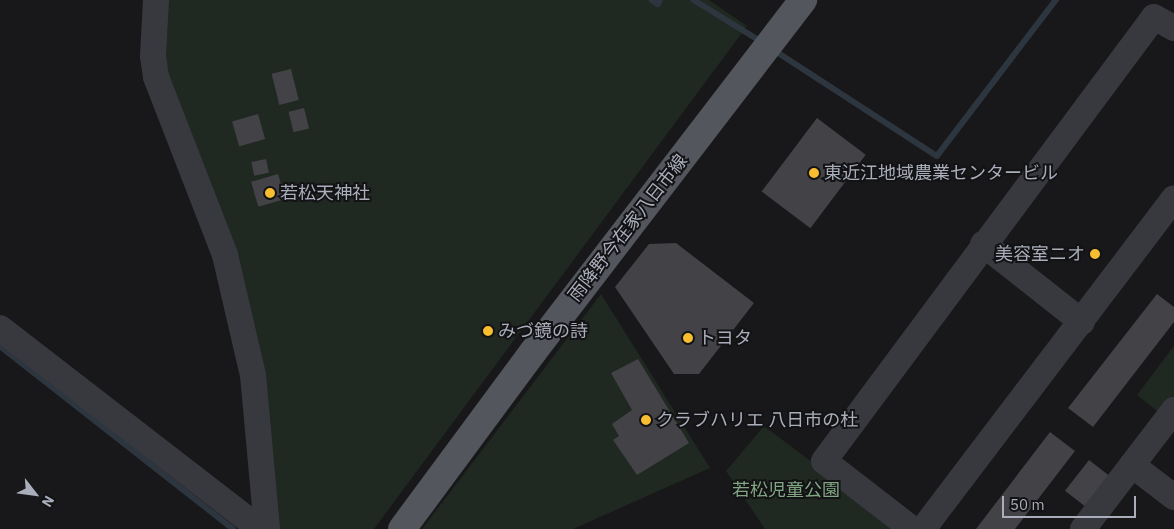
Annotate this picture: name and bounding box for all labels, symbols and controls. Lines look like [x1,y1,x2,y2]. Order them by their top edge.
street label: 雨降野今在家八日市線 [564,150,692,306]
place label: 東近江地域農業センタービル [824,162,1058,184]
marker: 東近江地域農業センタービル [808,167,820,179]
place label: 若松天神社 [280,182,370,204]
marker: 若松天神社 [264,187,276,199]
place label: 美容室ニオ [995,243,1085,265]
marker: 美容室ニオ [1089,248,1101,260]
place label: みづ鏡の詩 [498,320,588,342]
marker: みづ鏡の詩 [482,325,494,337]
place label: トヨタ [698,327,752,349]
marker: トヨタ [682,332,694,344]
place label: クラブハリエ 八日市の杜 [656,409,858,431]
marker: クラブハリエ 八日市の杜 [640,414,652,426]
north arrow [10,469,60,519]
park label: 若松児童公園 [732,479,840,501]
scale bar [1004,486,1138,518]
text: N [38,493,58,510]
text: 50 m [1010,495,1045,514]

